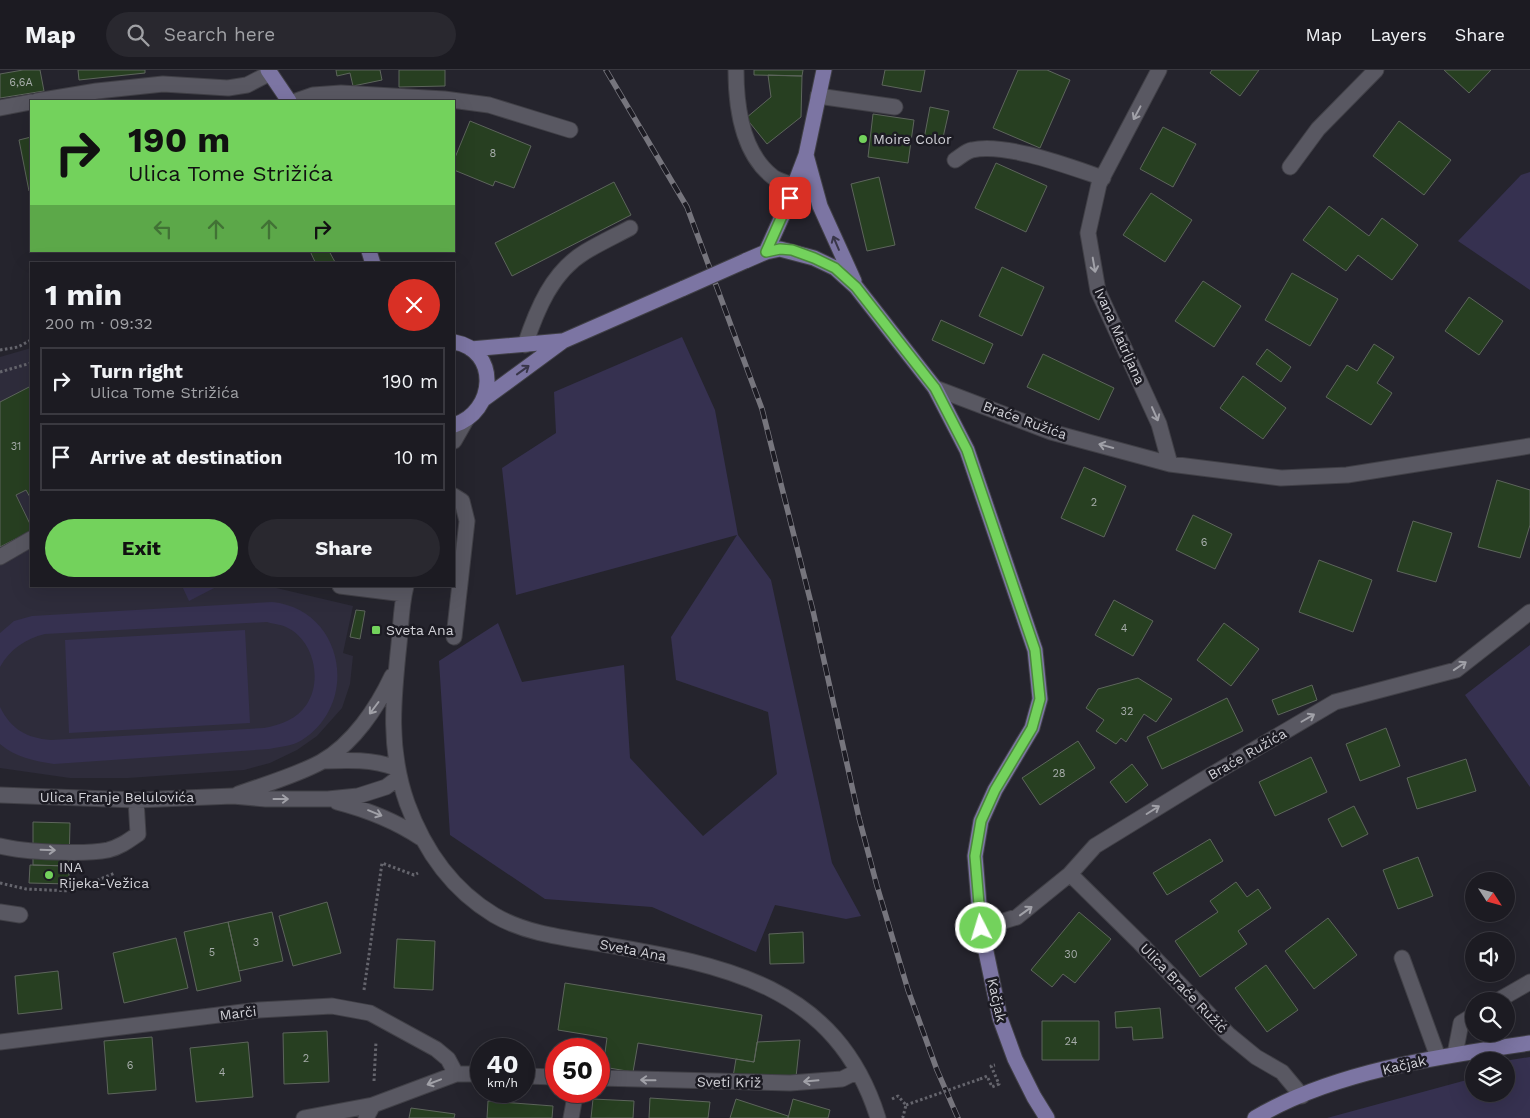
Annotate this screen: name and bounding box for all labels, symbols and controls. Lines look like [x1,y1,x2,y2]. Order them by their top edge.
search box [106,12,456,57]
text: Map [25,21,76,49]
icon: search [124,21,152,49]
text: Search here [164,23,275,46]
text: Map [1305,24,1342,45]
text: Layers [1370,24,1427,45]
text: Share [1455,24,1505,45]
house number: 6,6A [9,76,33,89]
one-way arrow [1131,105,1141,120]
text: 190 m [128,119,230,161]
icon: right [45,120,110,185]
place label: Moire Color [873,131,952,147]
marker: Moire Color [857,133,869,145]
house number: 8 [490,147,497,160]
text: Ulica Tome Strižića [128,161,333,186]
pin [769,177,811,219]
icon: arrive [776,184,804,212]
icon: left [149,215,177,243]
icon: ahead [202,215,230,243]
icon: ahead [255,215,283,243]
icon: right [308,215,336,243]
one-way arrow [830,236,840,251]
one-way arrow [1089,256,1099,272]
text: 1 min [45,277,122,312]
button: close [388,279,440,331]
street label: Ivana Matrljana [1092,285,1148,387]
text: 200 m · 09:32 [45,314,153,333]
text: Turn right [90,360,183,383]
one-way arrow [516,365,530,375]
icon: right [47,367,75,395]
text: 190 m [382,370,438,393]
text: Ulica Tome Strižića [90,383,239,402]
street label: Braće Ružića [981,397,1069,443]
one-way arrow [1150,406,1160,421]
house number: 31 [11,440,21,453]
one-way arrow [1098,441,1114,451]
icon: arrive [47,443,75,471]
text: Arrive at destination [90,446,282,469]
text: 10 m [394,446,438,469]
house number: 2 [1091,496,1097,509]
button: Exit [45,519,238,577]
button: Share [248,519,440,577]
house number: 6 [1201,536,1208,549]
place label: Sveta Ana [386,622,454,638]
house number: 4 [1121,622,1128,635]
marker: Sveta Ana [370,624,382,636]
one-way arrow [1453,661,1467,671]
one-way arrow [368,701,379,714]
house number: 32 [1121,705,1133,718]
one-way arrow [1300,713,1314,723]
street label: Braće Ružića [1205,725,1289,783]
house number: 28 [1052,767,1066,780]
street label: Ulica Franje Belulovića [40,789,194,805]
one-way arrow [272,794,288,804]
one-way arrow [1146,805,1160,816]
one-way arrow [367,809,382,818]
one-way arrow [40,846,56,855]
place label: INA Rijeka-Vežica [59,859,149,891]
marker: INA Rijeka-Vežica [43,869,55,881]
north arrow [1465,872,1515,922]
map controls [1465,872,1515,1102]
position arrow [954,901,1006,953]
one-way arrow [1019,906,1033,916]
button: sound [1465,932,1515,982]
house number: 3 [253,936,259,949]
street label: Sveta Ana [598,936,668,964]
street label: Ulica Braće Ružić [1137,940,1231,1036]
house number: 5 [209,946,215,959]
house number: 30 [1064,948,1078,961]
street label: Kačjak [984,977,1010,1023]
button: search [1465,992,1515,1042]
street label: Marči [219,1003,257,1023]
house number: 24 [1065,1035,1078,1048]
speed limit sign: 50 [545,1038,610,1103]
text: 40 [486,1050,519,1079]
house number: 2 [303,1052,309,1065]
street label: Kačjak [1381,1052,1427,1078]
button: layers [1465,1052,1515,1102]
house number: 6 [127,1059,134,1072]
house number: 4 [219,1066,226,1079]
street label: Sveti Križ [697,1073,761,1091]
one-way arrow [641,1075,657,1084]
text: km/h [487,1076,518,1090]
one-way arrow [803,1077,819,1086]
one-way arrow [427,1078,442,1087]

